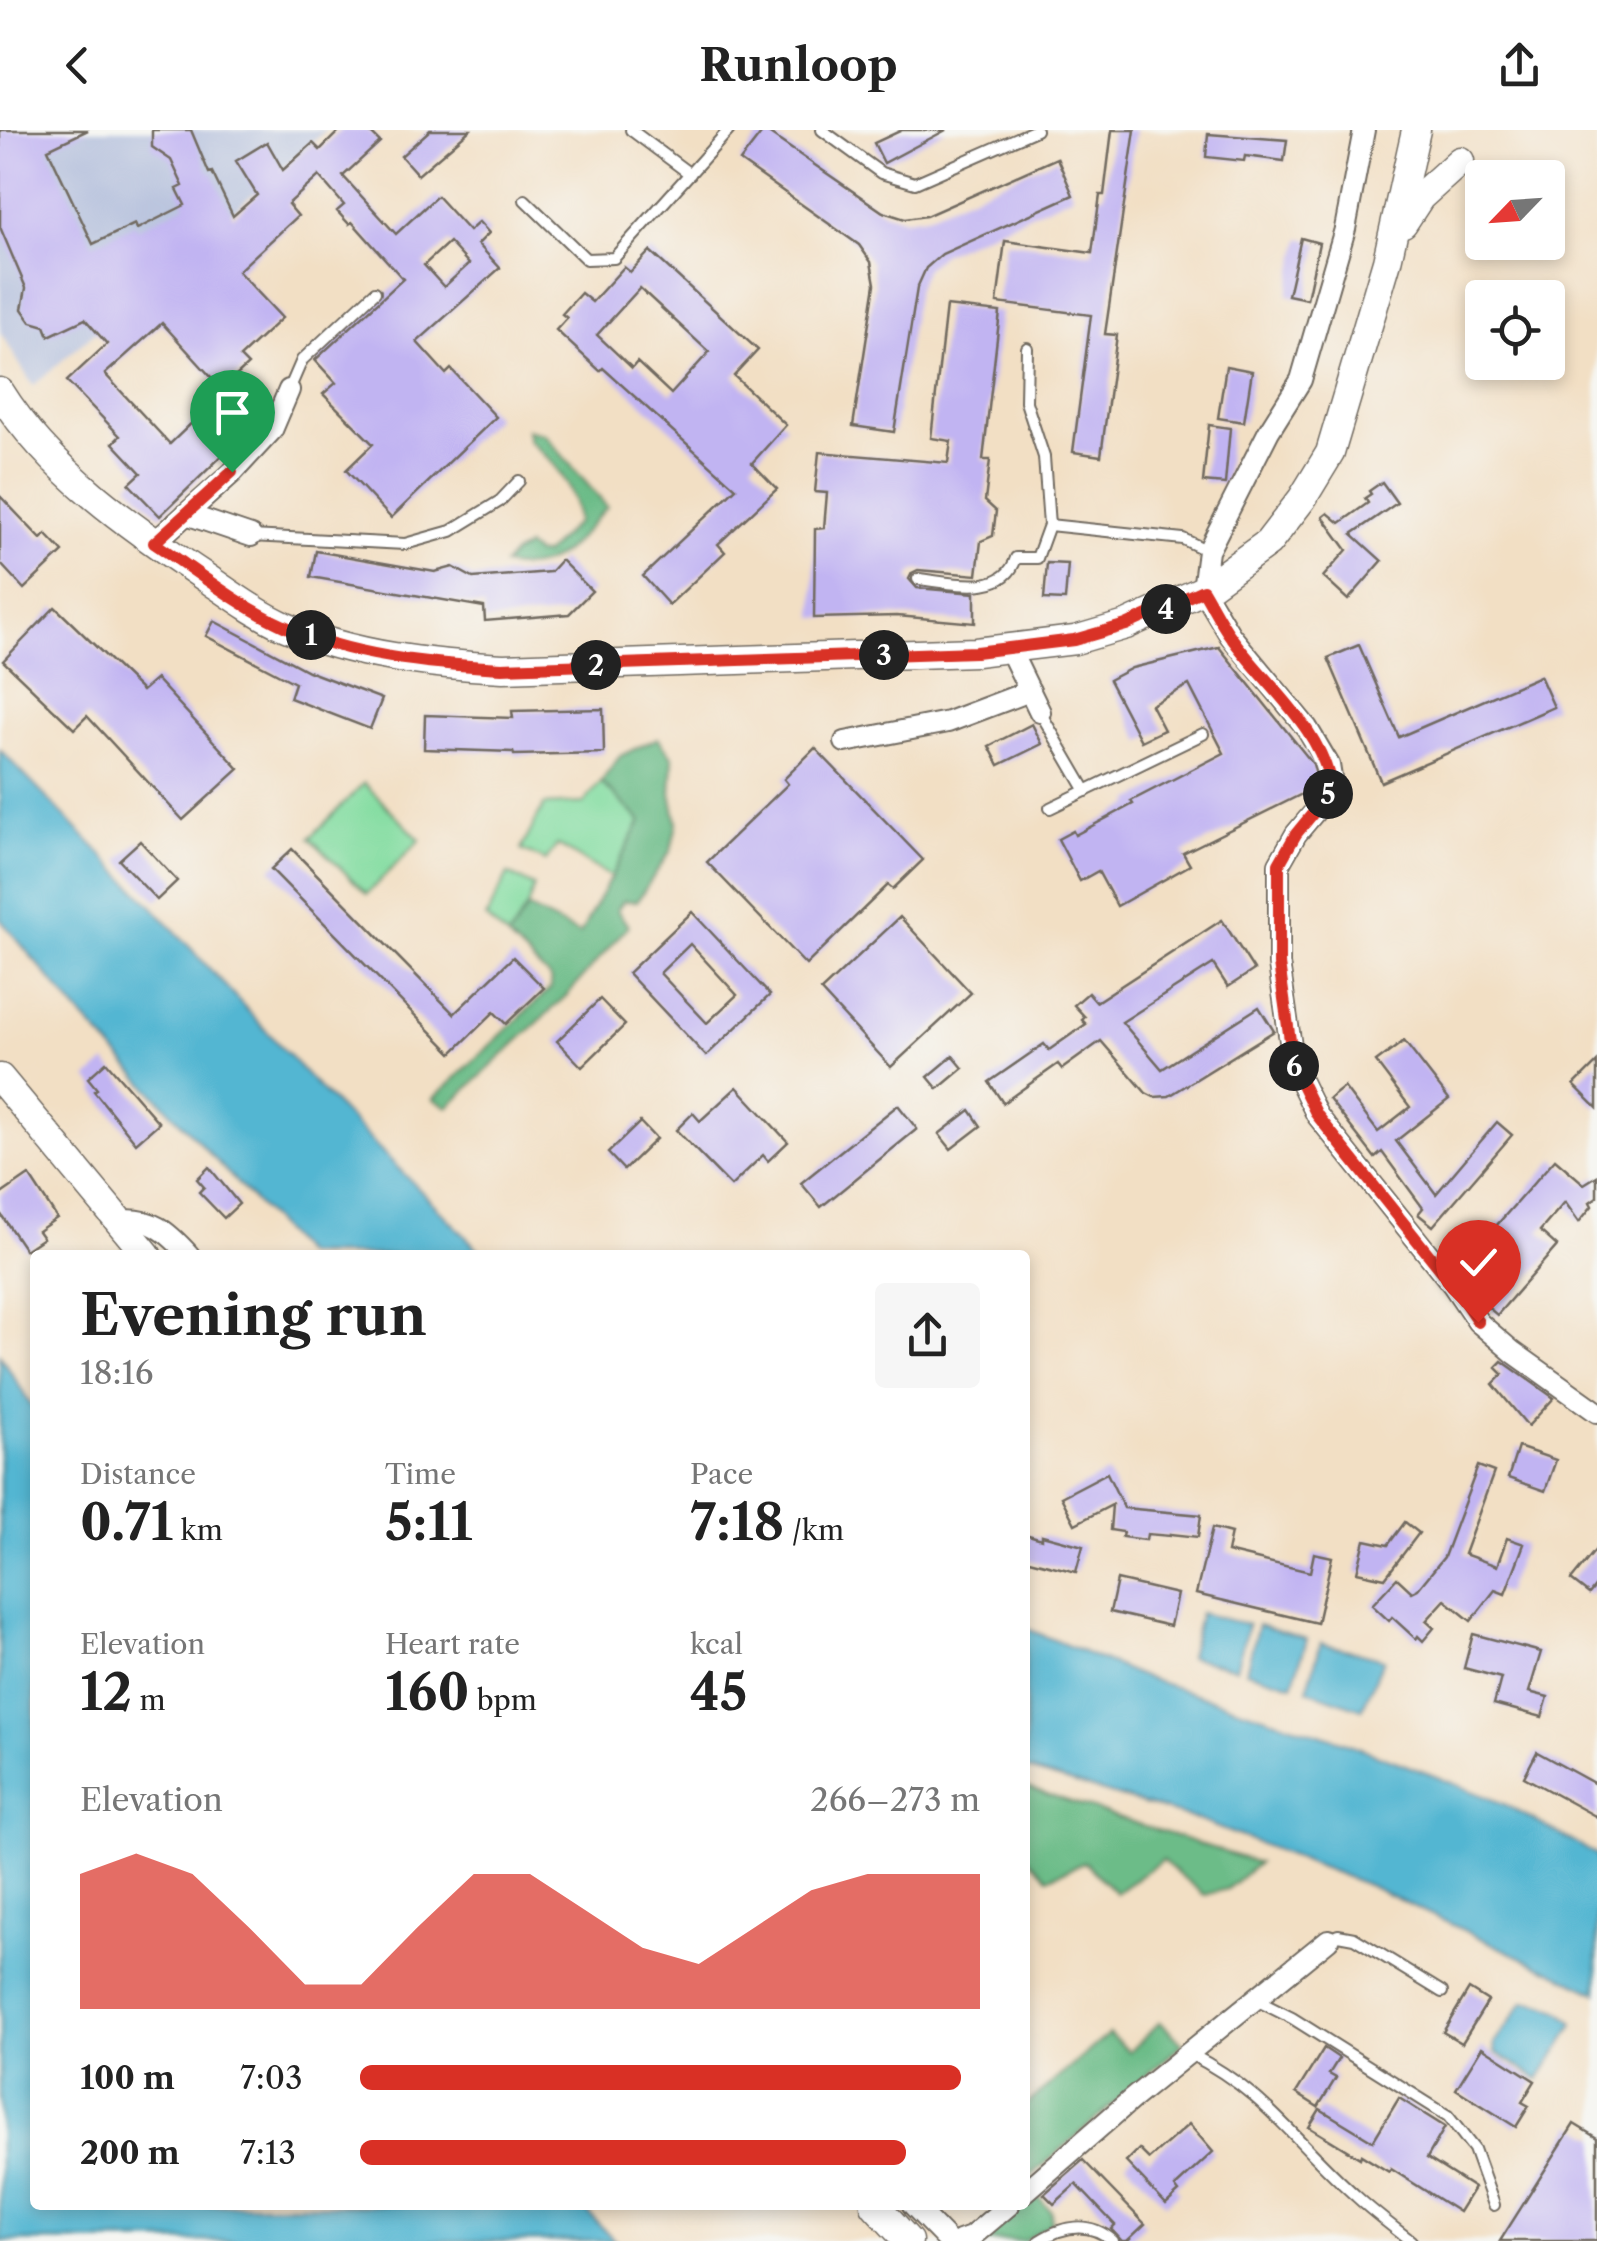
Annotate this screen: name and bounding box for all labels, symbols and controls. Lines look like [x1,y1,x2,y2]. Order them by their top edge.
text: Runloop [699,37,898,93]
icon: back [50,38,105,93]
icon: share [1492,38,1547,93]
north arrow [1465,160,1565,260]
map controls [1465,160,1565,380]
button: locate [1465,280,1565,380]
pin [190,370,275,473]
icon: arrive [205,385,260,440]
pin: 4 [1141,584,1191,634]
text: 4 [1158,592,1174,626]
pin: 1 [286,610,336,660]
text: 1 [305,618,317,652]
pin: 3 [859,630,909,680]
text: 3 [876,638,892,672]
pin: 2 [571,640,621,690]
text: 2 [588,648,604,682]
pin: 5 [1303,769,1353,819]
text: 5 [1320,777,1336,811]
pin: 6 [1269,1041,1319,1091]
text: 6 [1286,1049,1302,1083]
pin [1436,1220,1521,1323]
icon: check [1451,1235,1506,1290]
text: Evening run [80,1282,427,1349]
button: share [875,1283,980,1388]
text: 18:16 [80,1353,154,1392]
text: Distance [80,1457,196,1491]
text: Time [385,1457,456,1491]
text: Pace [690,1457,753,1491]
text: 0.71 [80,1491,173,1553]
text: 5:11 [385,1491,472,1553]
text: 7:18 [690,1491,784,1553]
text: km [173,1513,223,1547]
text: /km [784,1513,844,1547]
text: Elevation [80,1627,205,1661]
text: Heart rate [385,1627,520,1661]
text: kcal [690,1627,743,1661]
text: 12 [80,1661,132,1723]
text: 160 [385,1661,469,1723]
text: 45 [690,1661,747,1723]
text: m [132,1683,166,1717]
text: bpm [469,1683,537,1717]
text: Elevation [80,1780,223,1819]
text: 266–273 m [810,1780,980,1819]
text: 100 m [80,2058,175,2097]
text: 7:03 [240,2058,303,2097]
text: 200 m [80,2133,180,2172]
text: 7:13 [240,2133,296,2172]

